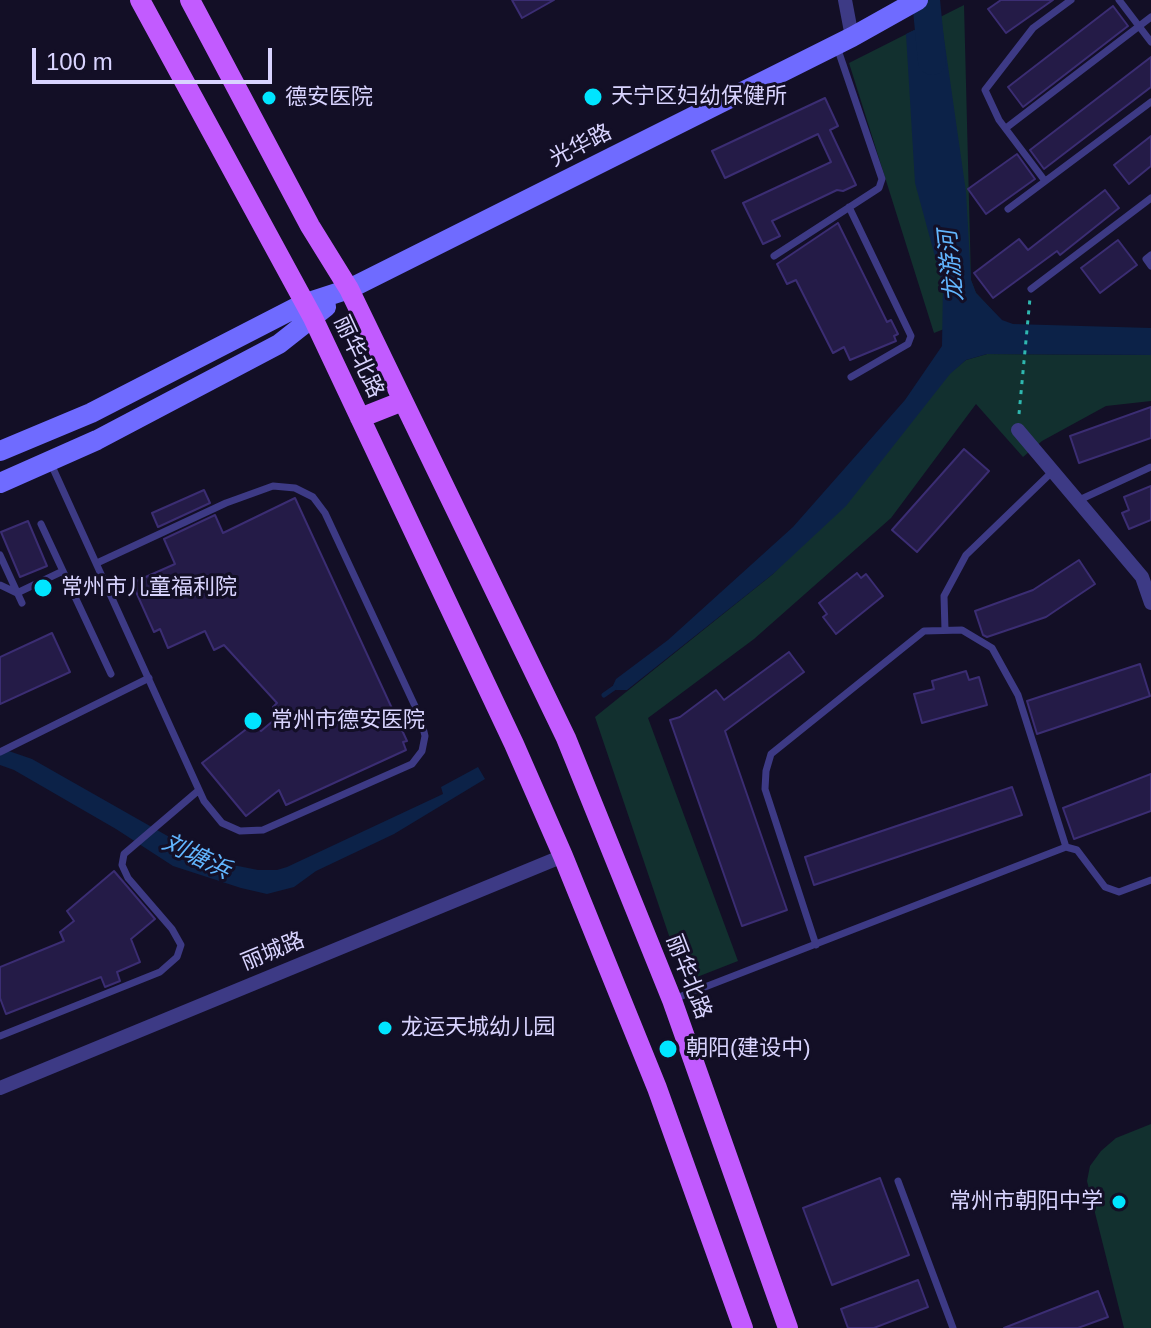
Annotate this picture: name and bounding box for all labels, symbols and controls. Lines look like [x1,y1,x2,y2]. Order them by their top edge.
scale bar [36,32,276,82]
text: 100 m [46,48,113,75]
place label: 天宁区妇幼保健所 [611,84,787,110]
place label: 德安医院 [285,85,373,111]
marker: 天宁区妇幼保健所 [582,86,604,108]
marker: 德安医院 [260,89,278,107]
street label: 光华路 [546,119,616,173]
water label: 龙游河 [934,229,970,303]
street label: 丽华北路 [327,312,389,402]
place label: 常州市儿童福利院 [61,575,237,601]
marker: 常州市儿童福利院 [32,577,54,599]
place label: 常州市德安医院 [271,708,425,734]
marker: 常州市德安医院 [242,710,264,732]
water label: 刘塘浜 [157,828,235,886]
street label: 丽城路 [237,927,309,977]
street label: 丽华北路 [660,931,716,1023]
place label: 龙运天城幼儿园 [401,1015,555,1041]
marker: 龙运天城幼儿园 [376,1019,394,1037]
place label: 朝阳(建设中) [686,1036,811,1062]
marker: 朝阳(建设中) [657,1038,679,1060]
place label: 常州市朝阳中学 [949,1189,1103,1215]
marker: 常州市朝阳中学 [1110,1193,1128,1211]

